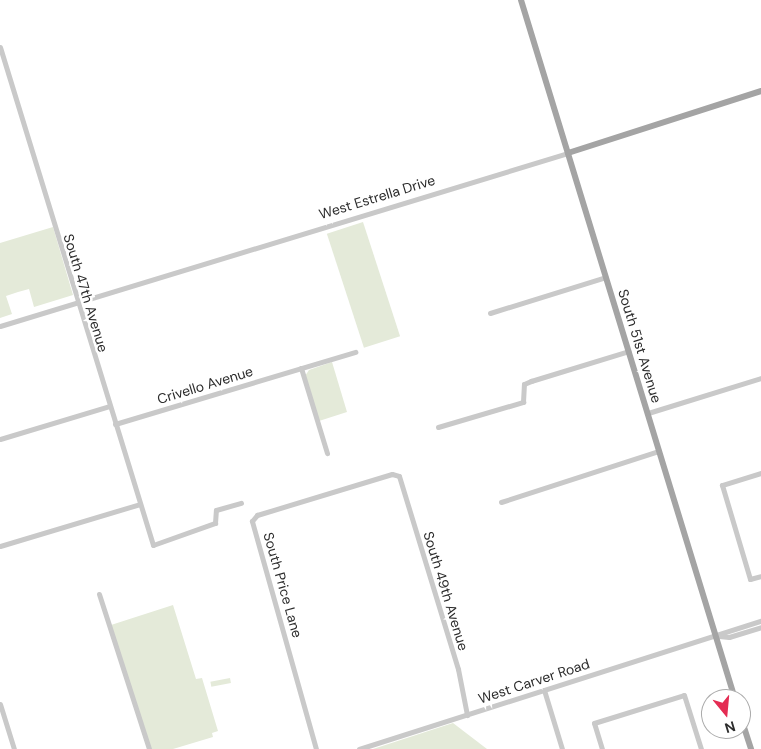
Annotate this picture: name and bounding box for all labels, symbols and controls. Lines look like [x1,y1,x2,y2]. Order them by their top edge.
street label: West Estrella Drive [317,171,437,223]
street label: South 47th Avenue [60,232,112,354]
street label: South 51st Avenue [615,287,665,405]
street label: Crivello Avenue [155,362,255,408]
street label: South 49th Avenue [420,529,472,653]
street label: South Price Lane [260,530,306,640]
street label: West Carver Road [476,655,592,707]
north arrow [701,689,751,739]
text: N [723,717,738,737]

